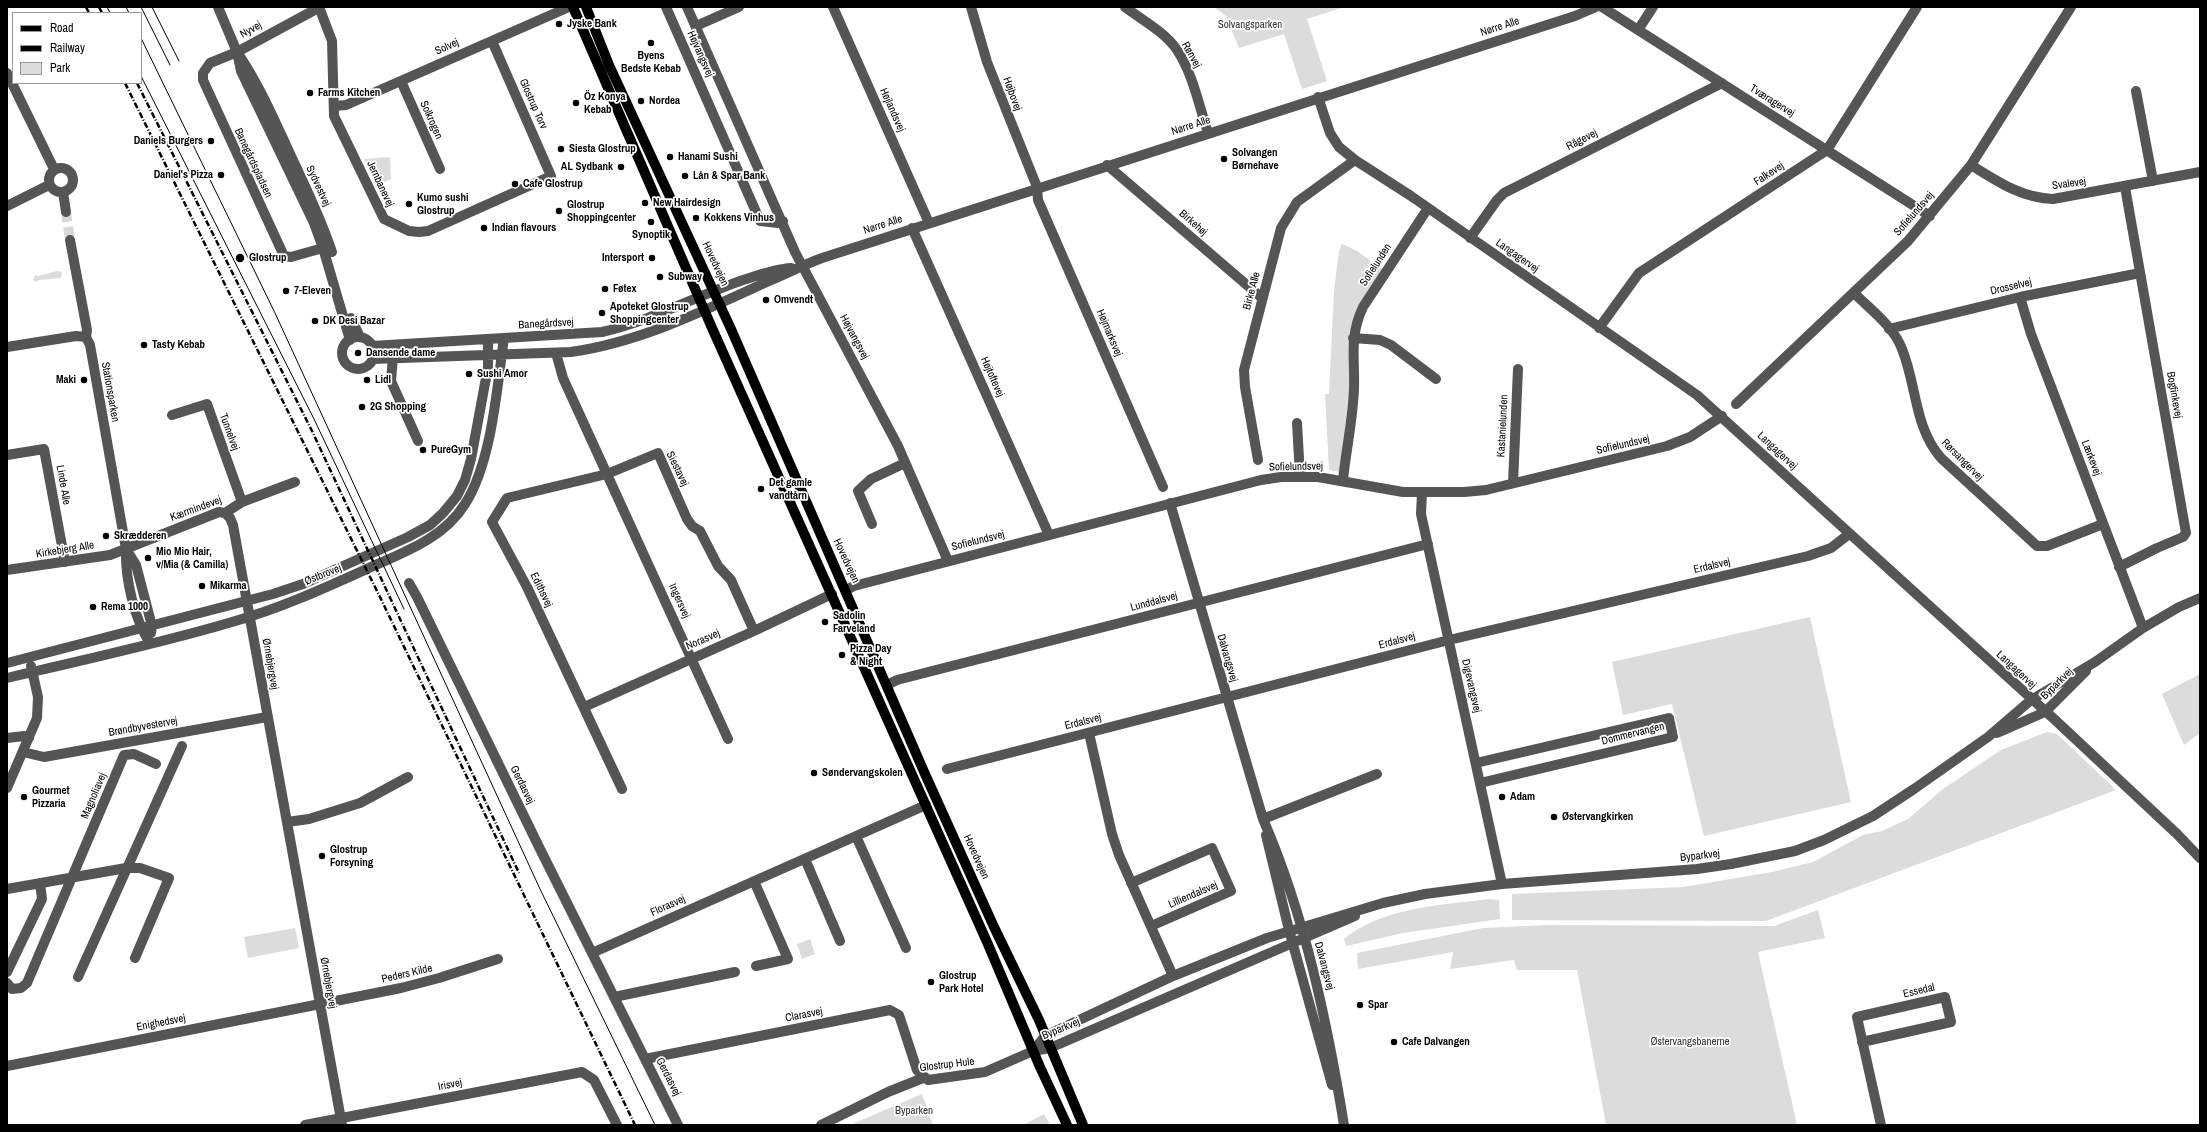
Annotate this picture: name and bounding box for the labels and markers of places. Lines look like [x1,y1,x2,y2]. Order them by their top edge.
place label: Jyske Bank [567,17,617,31]
marker: Jyske Bank [554,19,564,29]
marker: Byens Bedste Kebab [646,38,656,48]
place label: Byens Bedste Kebab [621,49,681,75]
place label: Farms Kitchen [318,86,380,100]
marker: Farms Kitchen [305,88,315,98]
place label: Öz Konya Kebab [584,90,626,116]
place label: Nordea [649,94,680,108]
marker: Nordea [636,96,646,106]
marker: Öz Konya Kebab [571,98,581,108]
place label: Daniels Burgers [134,134,203,148]
marker: Daniels Burgers [206,136,216,146]
place label: Siesta Glostrup [569,142,636,156]
marker: Siesta Glostrup [556,144,566,154]
place label: Solvangen Børnehave [1232,146,1279,172]
place label: Hanami Sushi [678,150,738,164]
marker: Hanami Sushi [665,152,675,162]
marker: Solvangen Børnehave [1219,154,1229,164]
place label: AL Sydbank [561,160,613,174]
marker: AL Sydbank [616,162,626,172]
place label: Daniel's Pizza [154,168,213,182]
place label: Lån & Spar Bank [693,169,765,183]
marker: Daniel's Pizza [216,170,226,180]
marker: Lån & Spar Bank [680,171,690,181]
place label: Cafe Glostrup [523,177,583,191]
marker: Cafe Glostrup [510,179,520,189]
place label: Kumo sushi Glostrup [417,191,469,217]
place label: New Hairdesign [653,196,721,210]
place label: Glostrup Shoppingcenter [567,198,636,224]
marker: New Hairdesign [640,198,650,208]
marker: Kumo sushi Glostrup [404,199,414,209]
marker: Glostrup Shoppingcenter [554,206,564,216]
place label: Kokkens Vinhus [704,211,774,225]
marker: Kokkens Vinhus [691,213,701,223]
marker: Synoptik [646,217,656,227]
place label: Indian flavours [492,221,556,235]
marker: Indian flavours [479,223,489,233]
place label: Synoptik [632,228,670,242]
place label: Glostrup [249,251,287,265]
place label: Intersport [602,251,644,265]
marker: Glostrup [234,252,246,264]
marker: Intersport [647,253,657,263]
place label: Subway [668,270,702,284]
marker: Subway [655,272,665,282]
place label: Føtex [613,282,637,296]
place label: 7-Eleven [294,284,331,298]
marker: Føtex [600,284,610,294]
marker: 7-Eleven [281,286,291,296]
place label: Omvendt [774,293,813,307]
marker: Omvendt [761,295,771,305]
place label: Apoteket Glostrup Shoppingcenter [610,300,689,326]
marker: Apoteket Glostrup Shoppingcenter [597,308,607,318]
place label: DK Desi Bazar [323,314,385,328]
marker: DK Desi Bazar [310,316,320,326]
place label: Tasty Kebab [152,338,205,352]
marker: Tasty Kebab [139,340,149,350]
place label: Dansende dame [366,346,435,360]
marker: Dansende dame [353,348,363,358]
place label: Sushi Amor [477,367,528,381]
marker: Sushi Amor [464,369,474,379]
place label: Maki [56,373,76,387]
place label: Lidl [375,373,391,387]
marker: Maki [79,375,89,385]
marker: Lidl [362,375,372,385]
place label: 2G Shopping [370,400,426,414]
marker: 2G Shopping [357,402,367,412]
place label: PureGym [431,443,471,457]
marker: PureGym [418,445,428,455]
place label: Det gamle vandtårn [769,476,812,502]
marker: Det gamle vandtårn [756,484,766,494]
place label: Skrædderen [114,529,167,543]
marker: Skrædderen [101,531,111,541]
place label: Mio Mio Hair, v/Mia (& Camilla) [156,545,228,571]
marker: Mio Mio Hair, v/Mia (& Camilla) [143,553,153,563]
place label: Mikarma [210,579,247,593]
marker: Mikarma [197,581,207,591]
place label: Rema 1000 [101,600,148,614]
marker: Rema 1000 [88,602,98,612]
place label: Sadolin Farveland [833,609,875,635]
marker: Sadolin Farveland [820,617,830,627]
place label: Pizza Day & Night [850,642,892,668]
marker: Pizza Day & Night [837,650,847,660]
place label: Søndervangskolen [822,766,903,780]
marker: Søndervangskolen [809,768,819,778]
place label: Gourmet Pizzaria [32,784,70,810]
place label: Adam [1510,790,1535,804]
marker: Gourmet Pizzaria [19,792,29,802]
marker: Adam [1497,792,1507,802]
place label: Østervangkirken [1562,810,1633,824]
marker: Østervangkirken [1549,812,1559,822]
place label: Glostrup Forsyning [330,843,373,869]
marker: Glostrup Forsyning [317,851,327,861]
place label: Glostrup Park Hotel [939,969,984,995]
marker: Glostrup Park Hotel [926,977,936,987]
place label: Spar [1368,998,1388,1012]
marker: Spar [1355,1000,1365,1010]
place label: Cafe Dalvangen [1402,1035,1470,1049]
marker: Cafe Dalvangen [1389,1037,1399,1047]

